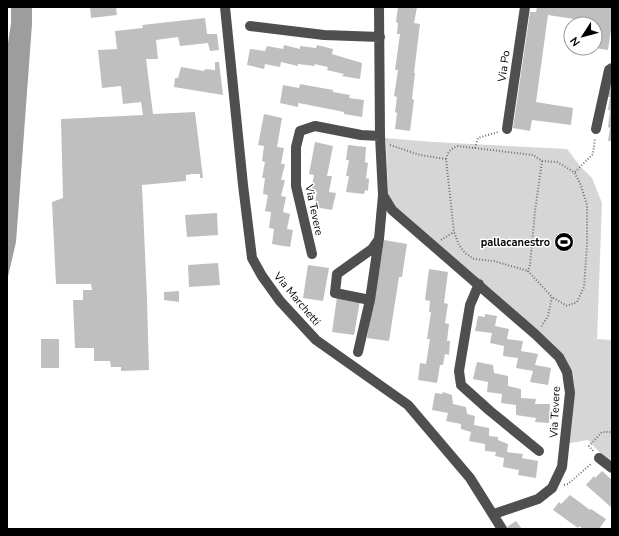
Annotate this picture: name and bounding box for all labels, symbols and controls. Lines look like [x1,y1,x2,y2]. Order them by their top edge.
north arrow [563,16,603,56]
text: N [567,34,584,49]
street label: Via Po [494,49,514,84]
street label: Via Tevere [301,182,327,237]
sports icon: pallacanestro [553,231,575,253]
place label: pallacanestro [481,235,550,250]
street label: Via Marchetti [270,268,324,329]
street label: Via Tevere [546,386,564,439]

